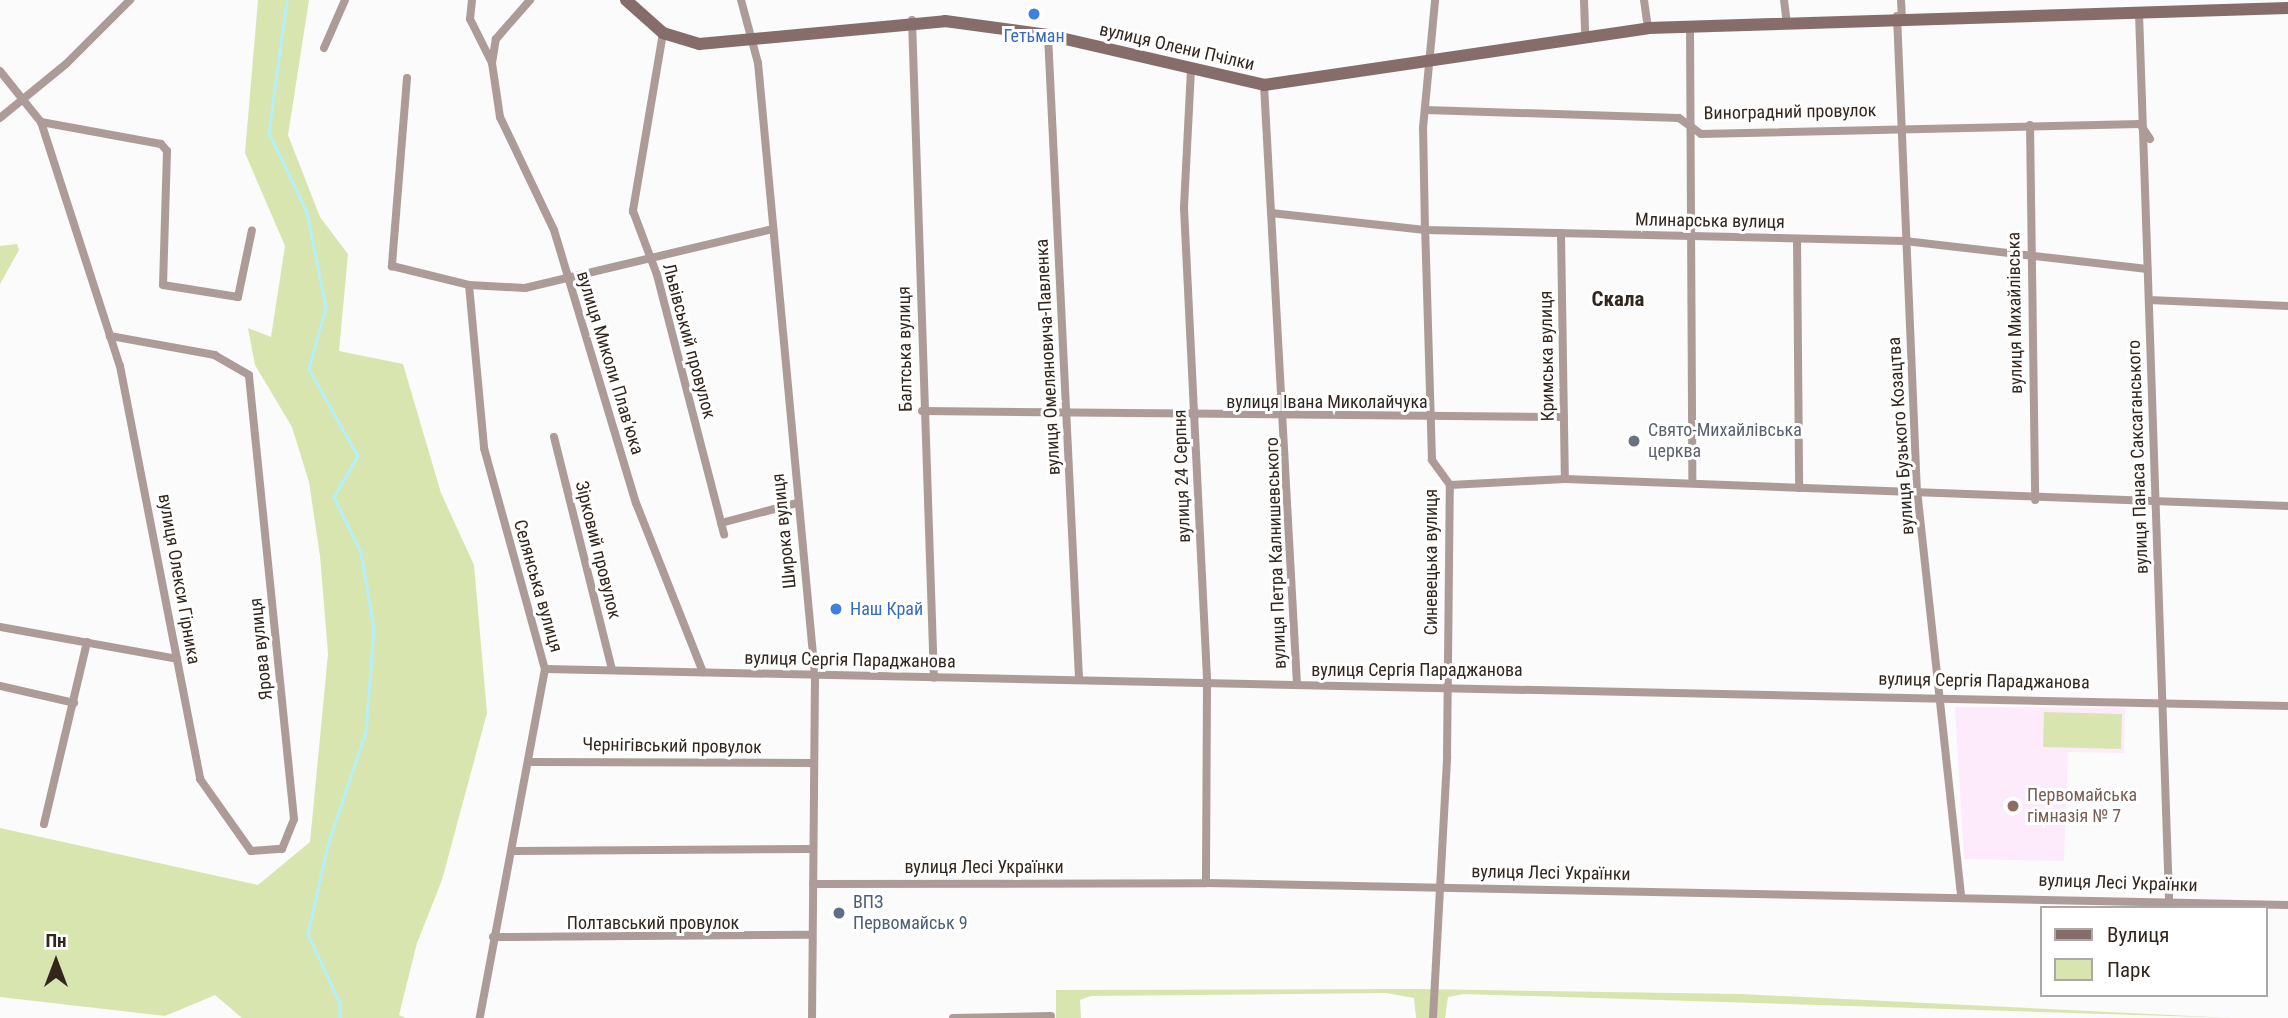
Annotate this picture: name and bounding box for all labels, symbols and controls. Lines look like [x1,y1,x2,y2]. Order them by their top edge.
marker: Гетьман [1026,6,1042,22]
street label: вулиця Олени Пчілки [1097,19,1257,75]
place label: Гетьман [1003,25,1065,47]
street label: Виноградний провулок [1703,100,1877,124]
street label: Млинарська вулиця [1635,209,1785,233]
street label: вулиця Михайлівська [2003,232,2027,394]
street label: вулиця Омеляновича-Павленка [1031,238,1065,476]
street label: Львівський провулок [658,261,720,421]
street label: вулиця Миколи Плавʼюка [572,269,648,457]
street label: Балтська вулиця [893,286,917,412]
district label: Скала [1592,286,1644,312]
street label: Кримська вулиця [1535,291,1559,421]
street label: вулиця Бузького Козацтва [1883,336,1919,536]
street label: вулиця Панаса Саксаганського [2123,340,2153,574]
street label: вулиця Івана Миколайчука [1226,391,1428,413]
street label: вулиця 24 Серпня [1169,409,1195,543]
place label: Свято-Михайлівська церква [1648,420,1802,462]
marker: Свято-Михайлівська церква [1626,433,1642,449]
street label: вулиця Петра Калнишевського [1261,437,1291,669]
street label: Широка вулиця [767,472,801,590]
street label: Зірковий провулок [570,479,626,621]
street label: Синевецька вулиця [1420,489,1442,635]
street label: вулиця Олекси Гірника [153,492,205,666]
street label: Селянська вулиця [509,517,567,655]
street label: Ярова вулиця [245,597,277,701]
place label: Наш Край [850,598,923,620]
marker: Наш Край [828,601,844,617]
street label: вулиця Сергія Параджанова [744,647,956,673]
street label: вулиця Сергія Параджанова [1311,659,1523,681]
street label: вулиця Сергія Параджанова [1878,668,2090,694]
street label: Чернігівський провулок [582,734,762,758]
place label: Первомайська гімназія № 7 [2027,785,2137,828]
marker: Первомайська гімназія № 7 [2005,798,2021,814]
street label: вулиця Лесі Українки [904,856,1064,878]
street label: вулиця Лесі Українки [1471,861,1631,885]
street label: вулиця Лесі Українки [2038,869,2198,897]
place label: ВПЗ Первомайськ 9 [853,892,968,934]
marker: ВПЗ Первомайськ 9 [831,905,847,921]
legend [2039,906,2267,997]
street label: Полтавський провулок [567,912,739,934]
text: Вулиця [2107,923,2169,947]
north arrow [21,927,91,997]
text: Пн [45,929,67,952]
text: Парк [2107,958,2151,982]

